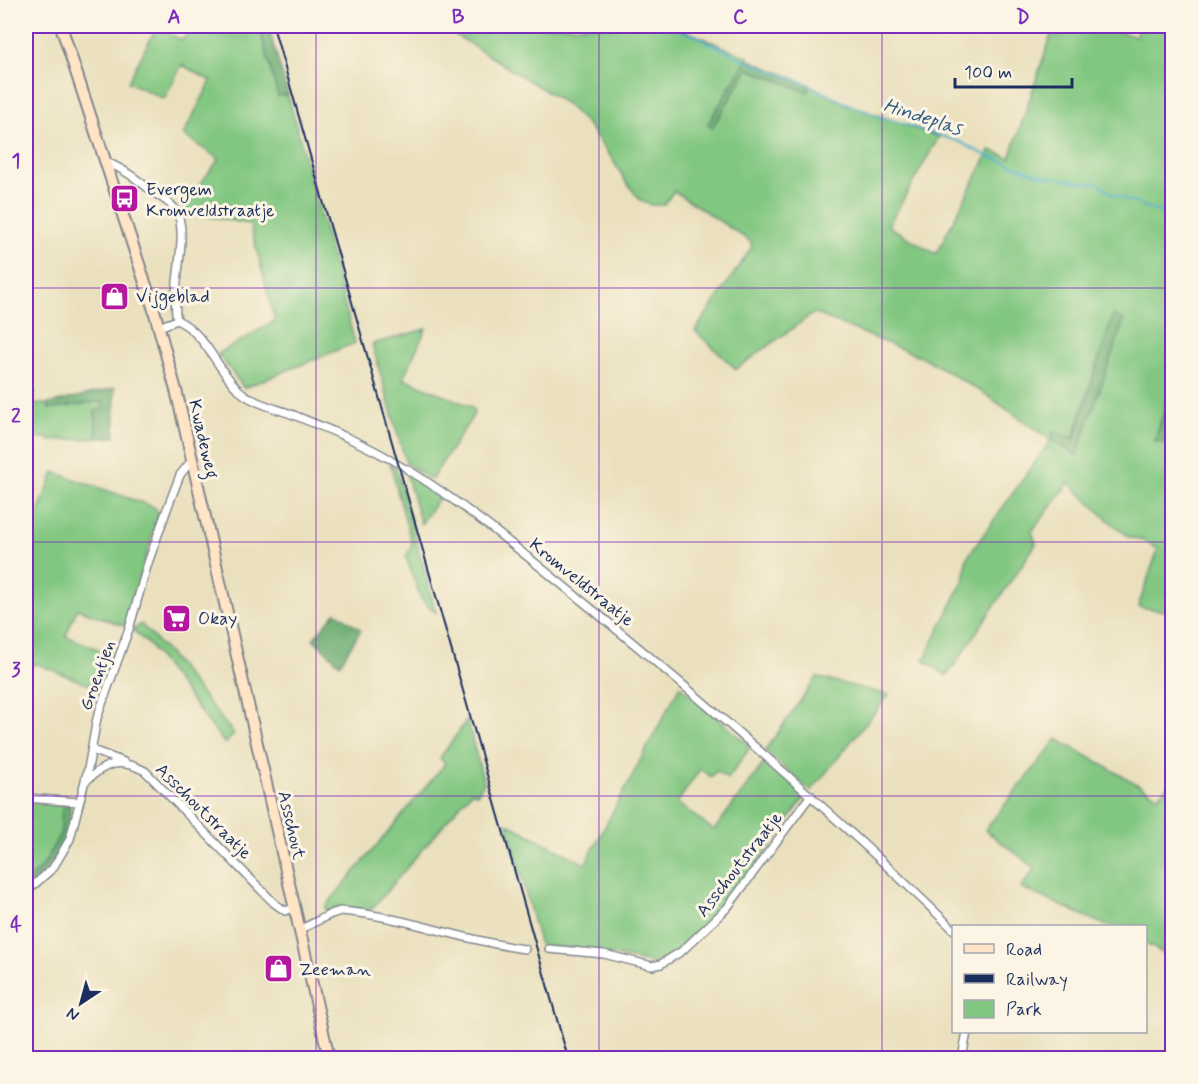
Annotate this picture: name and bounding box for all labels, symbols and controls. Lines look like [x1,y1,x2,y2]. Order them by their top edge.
text: A [167,4,181,31]
text: B [452,4,465,31]
text: C [733,4,748,31]
text: D [1016,4,1030,31]
scale bar [955,51,1072,89]
text: 100 m [964,61,1012,85]
water label: Hindeplas [880,92,967,143]
text: 1 [12,148,20,175]
place label: Evergem Kromveldstraatje [146,178,274,223]
bus stop icon: Evergem Kromveldstraatje [109,183,141,215]
shop icon: Vijgeblad [99,280,131,312]
place label: Vijgeblad [136,285,210,310]
street label: Kwadeweg [180,397,224,482]
text: 2 [11,403,21,430]
street label: Kromveldstraatje [524,533,639,633]
supermarket icon: Okay [161,602,193,634]
place label: Okay [198,607,237,631]
street label: Groentjen [74,637,122,714]
text: 3 [11,657,21,684]
street label: Asschoutstraatje [150,758,257,865]
street label: Asschout [271,788,311,862]
street label: Asschoutstraatje [691,807,788,922]
text: 4 [10,912,22,939]
legend [952,925,1147,1033]
text: Road [1006,938,1042,962]
shop icon: Zeeman [262,953,294,985]
place label: Zeeman [299,958,371,982]
text: Railway [1006,968,1068,992]
north arrow [51,973,111,1033]
text: Park [1006,998,1042,1022]
text: N [63,1002,84,1026]

